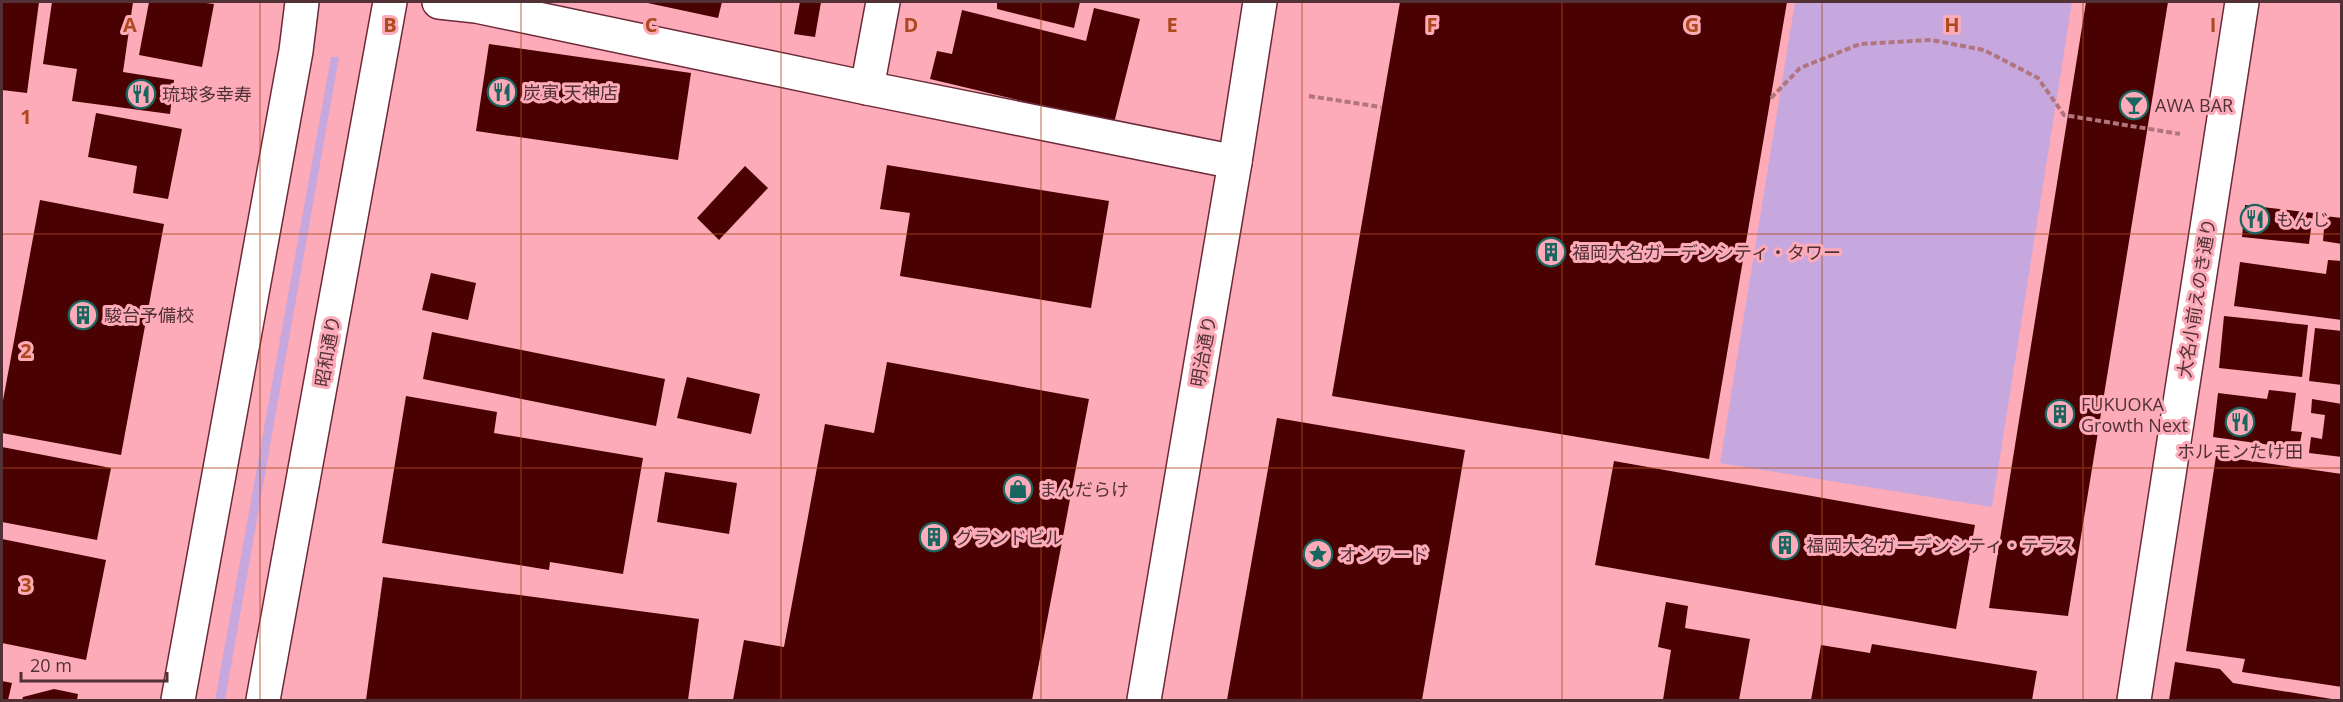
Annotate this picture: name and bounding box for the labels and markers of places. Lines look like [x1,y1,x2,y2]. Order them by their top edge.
restaurant icon: 炭寅 天神店 [486,76,518,108]
restaurant icon: 琉球多幸寿 [125,78,157,110]
place label: 炭寅 天神店 [523,80,618,104]
place label: 琉球多幸寿 [162,82,252,106]
bar icon: AWA BAR [2118,89,2150,121]
place label: AWA BAR [2155,93,2233,117]
restaurant icon: もんじ [2239,203,2271,235]
place label: もんじ [2276,207,2330,231]
building icon: 福岡大名ガーデンシティ・タワー [1535,236,1567,268]
place label: 福岡大名ガーデンシティ・タワー [1572,240,1841,264]
building icon: 駿台予備校 [67,299,99,331]
place label: 駿台予備校 [104,303,194,327]
place label: FUKUOKA Growth Next [2081,392,2188,437]
building icon: FUKUOKA Growth Next [2044,398,2076,430]
restaurant icon: ホルモンたけ田 [2224,406,2256,438]
place label: ホルモンたけ田 [2177,439,2303,463]
shop icon: まんだらけ [1002,473,1034,505]
place label: まんだらけ [1039,477,1129,501]
building icon: グランドビル [918,521,950,553]
place label: グランドビル [955,525,1063,549]
building icon: 福岡大名ガーデンシティ・テラス [1769,529,1801,561]
place label: 福岡大名ガーデンシティ・テラス [1806,533,2075,557]
place icon: オンワード [1302,538,1334,570]
place label: オンワード [1339,542,1429,566]

